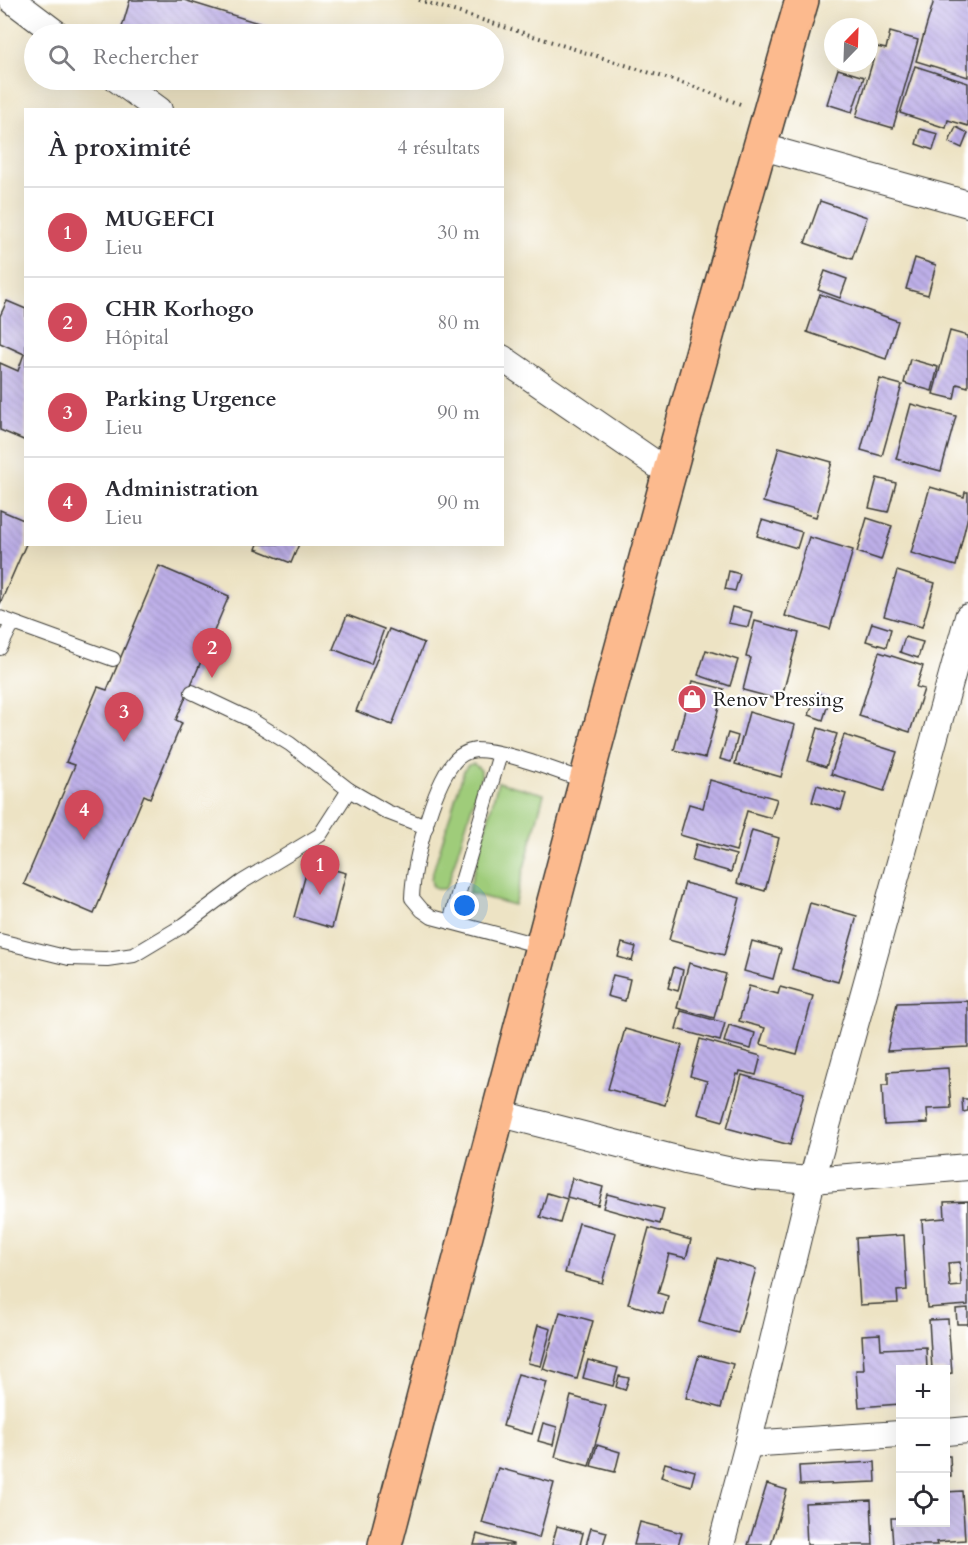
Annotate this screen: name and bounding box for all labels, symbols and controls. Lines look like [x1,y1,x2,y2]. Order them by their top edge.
north arrow [824,18,878,72]
search box [24,24,504,90]
icon: search [45,41,78,74]
text: Rechercher [93,42,198,72]
text: À proximité [48,130,191,165]
text: 4 résultats [397,134,480,161]
text: MUGEFCI [105,204,215,234]
text: 1 [62,219,73,246]
text: 30 m [437,219,480,246]
text: Lieu [105,234,143,261]
text: CHR Korhogo [105,294,254,324]
text: 2 [62,309,73,336]
text: 80 m [437,309,480,336]
text: Hôpital [105,324,169,351]
text: Parking Urgence [105,384,277,414]
text: 3 [62,399,73,426]
text: 90 m [437,399,480,426]
text: Lieu [105,414,143,441]
text: Administration [105,474,259,504]
text: 4 [62,489,73,516]
text: 90 m [437,489,480,516]
text: Lieu [105,504,143,531]
pin: 2 [192,628,232,678]
shop icon: Renov Pressing [676,683,708,715]
place label: Renov Pressing [713,686,844,713]
pin: 3 [104,692,144,742]
pin: 4 [64,790,104,840]
pin: 1 [300,846,340,895]
your location [450,891,479,920]
map controls [896,1365,950,1527]
button: + [896,1365,950,1419]
button: − [896,1419,950,1473]
button: locate [896,1473,950,1527]

